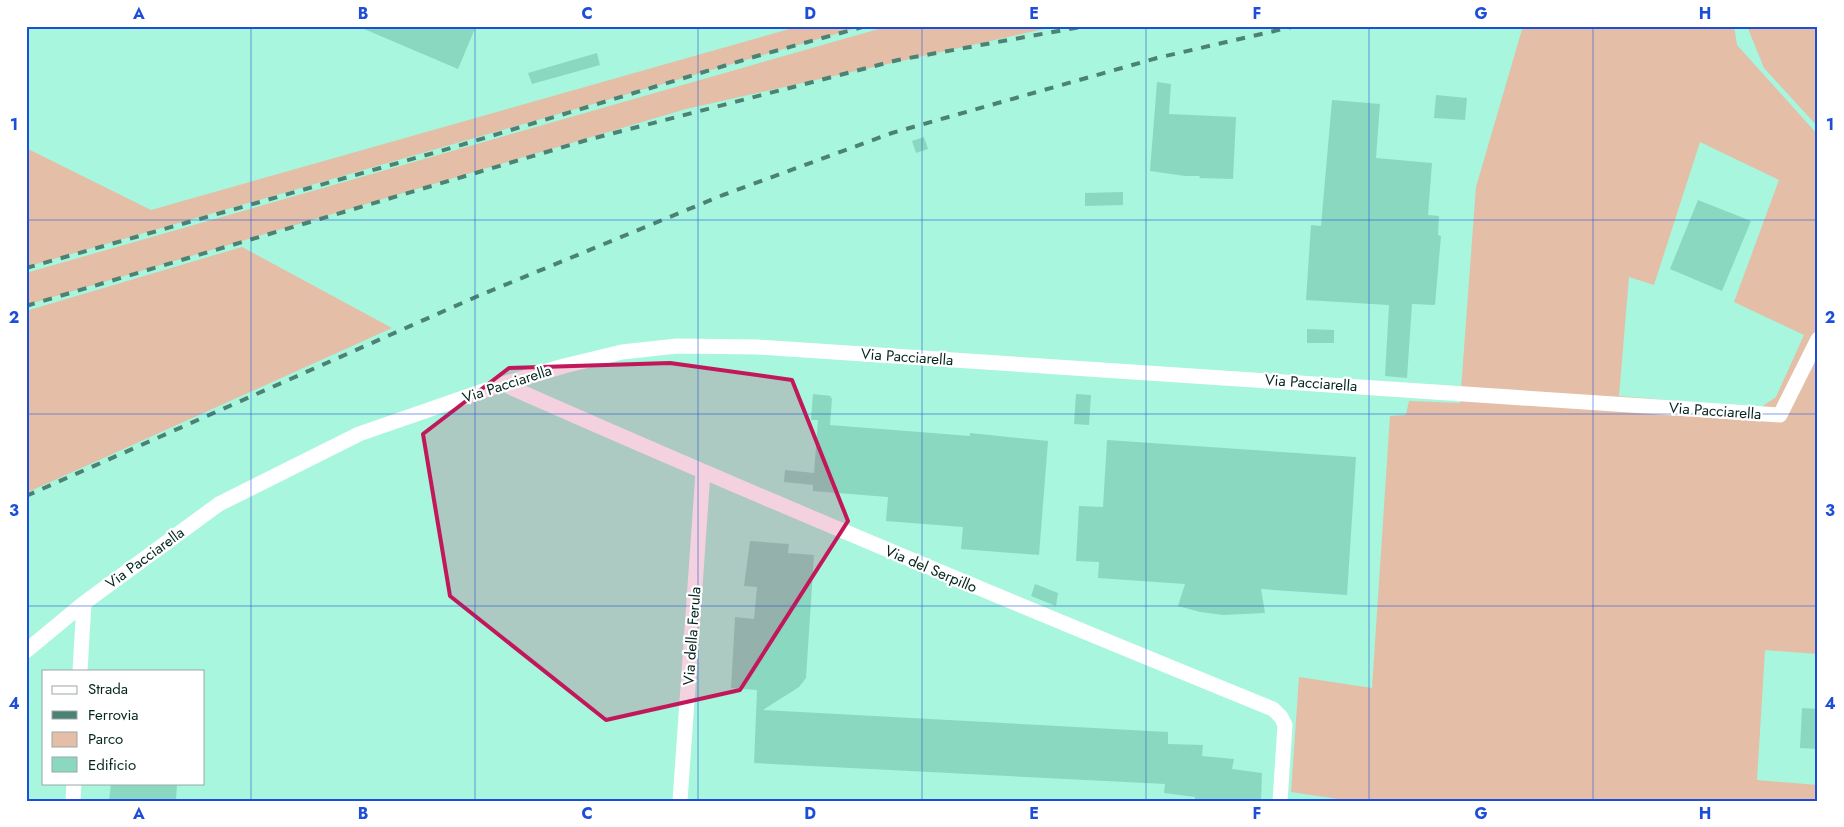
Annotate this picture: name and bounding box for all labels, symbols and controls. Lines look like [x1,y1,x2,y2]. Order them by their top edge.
text: A [132,2,145,25]
text: B [358,2,368,25]
text: C [581,2,593,25]
text: D [804,2,816,25]
text: E [1029,2,1039,25]
text: F [1253,2,1261,25]
text: G [1474,2,1488,25]
text: H [1699,2,1711,25]
text: 1 [10,113,18,136]
text: 1 [1826,113,1834,136]
text: 2 [9,306,19,329]
text: 2 [1825,306,1835,329]
street label: Via Pacciarella [860,343,954,371]
street label: Via Pacciarella [460,359,554,409]
street label: Via Pacciarella [1264,369,1358,397]
street label: Via Pacciarella [1668,397,1762,425]
text: 3 [9,499,19,522]
text: 3 [1825,499,1835,522]
street label: Via Pacciarella [101,522,189,594]
street label: Via del Serpillo [881,540,981,598]
street label: Via della Ferula [678,586,706,686]
legend [42,670,205,784]
text: Strada [88,678,128,700]
text: 4 [8,692,20,715]
text: 4 [1824,692,1836,715]
text: Ferrovia [88,704,139,726]
text: Parco [88,728,123,750]
text: Edificio [88,754,136,776]
text: A [132,802,145,825]
text: B [358,802,368,825]
text: C [581,802,593,825]
text: D [804,802,816,825]
text: E [1029,802,1039,825]
text: F [1253,802,1261,825]
text: G [1474,802,1488,825]
text: H [1699,802,1711,825]

